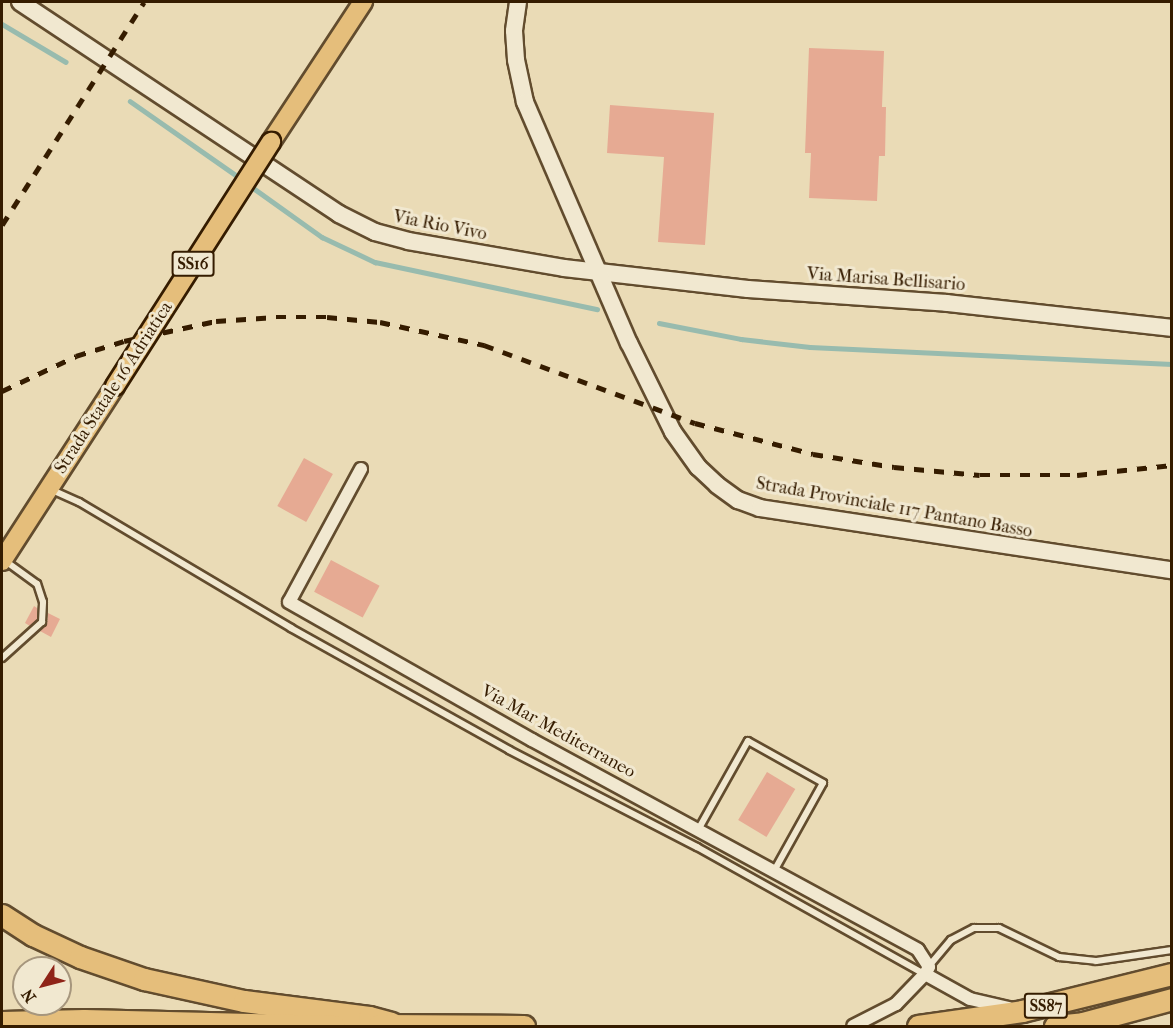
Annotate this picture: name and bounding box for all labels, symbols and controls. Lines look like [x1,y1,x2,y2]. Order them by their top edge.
street label: Via Rio Vivo [391,206,489,246]
road number: SS16 [170,251,216,277]
street label: Via Marisa Bellisario [806,264,966,296]
street label: Strada Statale 16 Adriatica [50,298,178,478]
street label: Strada Provinciale 117 Pantano Basso [754,473,1034,543]
street label: Via Mar Mediterraneo [477,681,639,783]
north arrow [12,956,72,1016]
text: N [17,985,40,1006]
road number: SS87 [1024,993,1068,1019]

